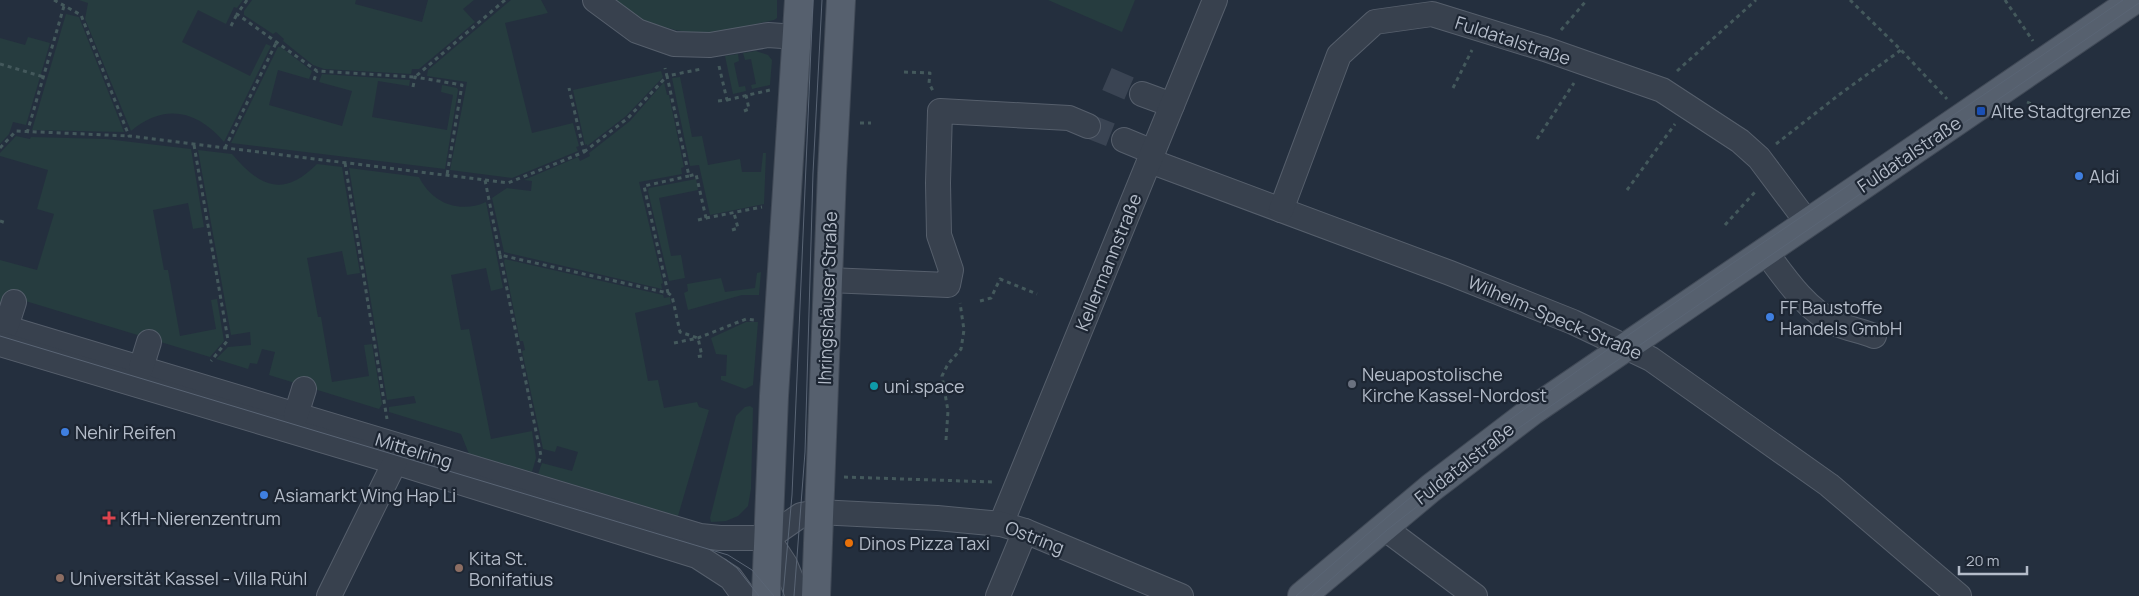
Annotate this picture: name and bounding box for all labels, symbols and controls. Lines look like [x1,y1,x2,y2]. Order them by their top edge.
street label: Fuldatalstraße [1452,10,1574,70]
place label: Alte Stadtgrenze [1991,99,2131,123]
marker: Alte Stadtgrenze [1975,105,1987,117]
street label: Fuldatalstraße [1852,110,1966,198]
place label: Aldi [2089,164,2119,188]
marker: Aldi [2073,170,2085,182]
street label: Kellermannstraße [1069,190,1147,334]
street label: Ihringshäuser Straße [812,211,842,385]
street label: Wilhelm-Speck-Straße [1464,269,1646,365]
place label: FF Baustoffe Handels GmbH [1780,295,1902,340]
marker: FF Baustoffe Handels GmbH [1764,311,1776,323]
place label: Neuapostolische Kirche Kassel-Nordost [1362,362,1547,407]
place label: uni.space [884,374,964,398]
marker: Neuapostolische Kirche Kassel-Nordost [1346,378,1358,390]
marker: uni.space [868,380,880,392]
street label: Fuldatalstraße [1409,417,1519,509]
place label: Nehir Reifen [75,420,176,444]
marker: Nehir Reifen [59,426,71,438]
street label: Mittelring [373,427,455,473]
place label: Asiamarkt Wing Hap Li [274,483,456,507]
marker: Asiamarkt Wing Hap Li [258,489,270,501]
place label: KfH-Nierenzentrum [120,506,281,530]
marker: KfH-Nierenzentrum [102,511,116,525]
street label: Ostring [1002,515,1068,559]
place label: Dinos Pizza Taxi [859,531,990,555]
marker: Dinos Pizza Taxi [843,537,855,549]
scale bar [1959,544,2026,576]
place label: Kita St. Bonifatius [469,546,553,591]
text: 20 m [1966,550,1999,571]
marker: Kita St. Bonifatius [453,562,465,574]
place label: Universität Kassel - Villa Rühl [70,566,307,590]
marker: Universität Kassel - Villa Rühl [54,572,66,584]

